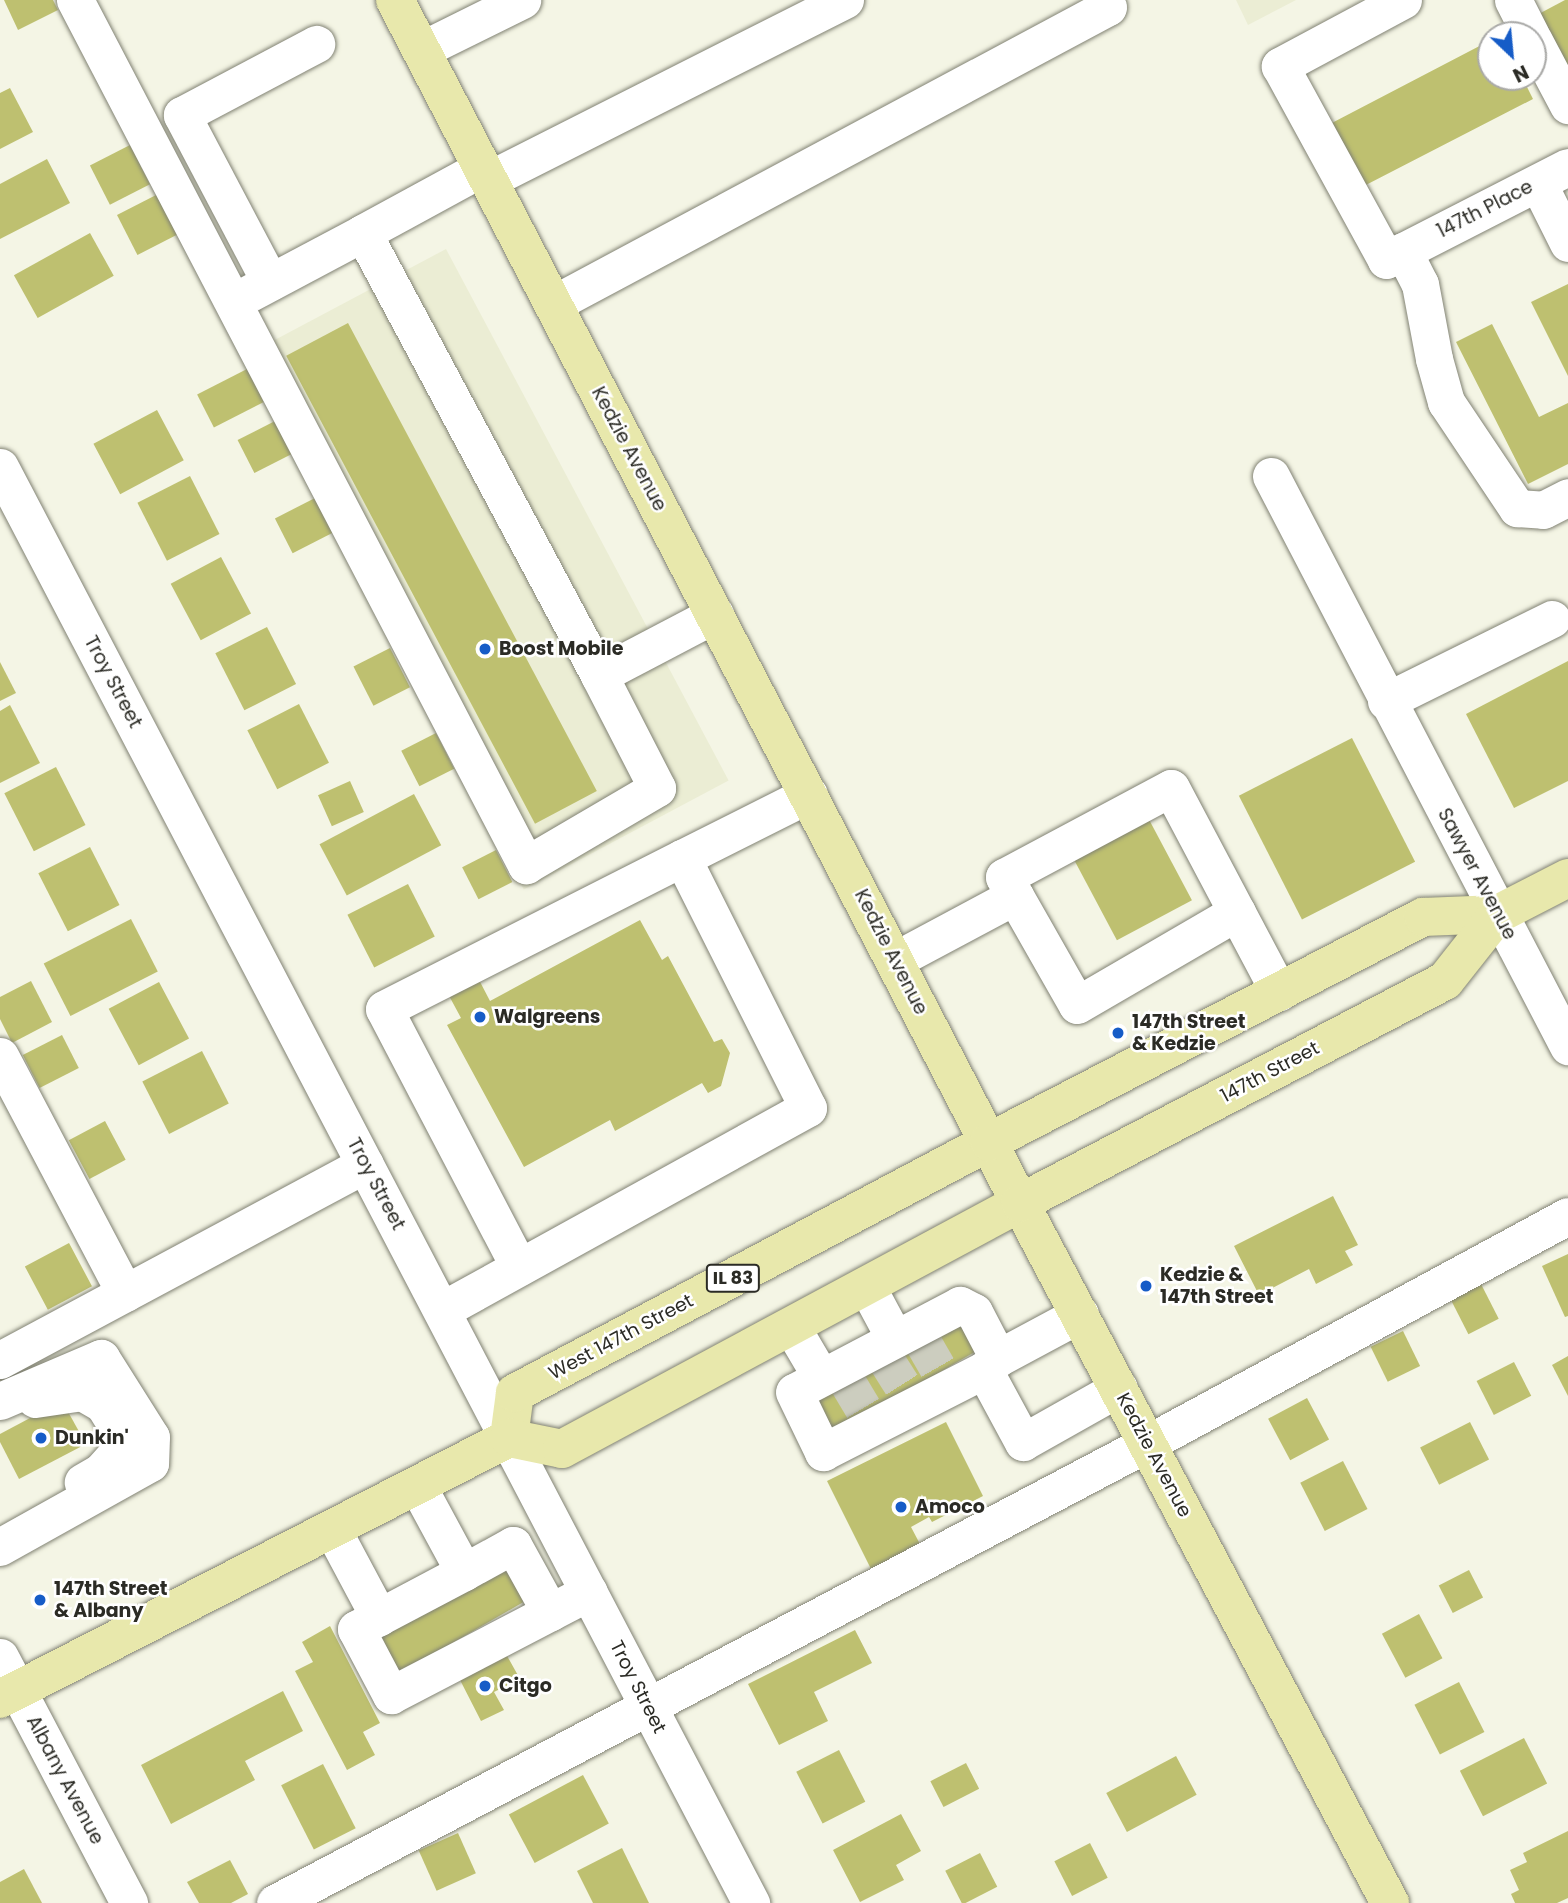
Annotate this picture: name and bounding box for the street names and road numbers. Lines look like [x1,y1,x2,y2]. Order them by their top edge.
street label: 147th Place [1433,175,1537,243]
street label: Kedzie Avenue [587,383,671,515]
street label: Troy Street [79,632,147,732]
street label: Sawyer Avenue [1433,804,1521,944]
street label: Kedzie Avenue [850,886,932,1018]
street label: 147th Street [1217,1037,1323,1107]
street label: Troy Street [342,1134,410,1234]
road number: IL 83 [705,1264,761,1293]
street label: West 147th Street [545,1289,697,1385]
street label: Kedzie Avenue [1112,1389,1196,1521]
street label: Troy Street [605,1637,671,1737]
street label: Albany Avenue [21,1712,109,1848]

